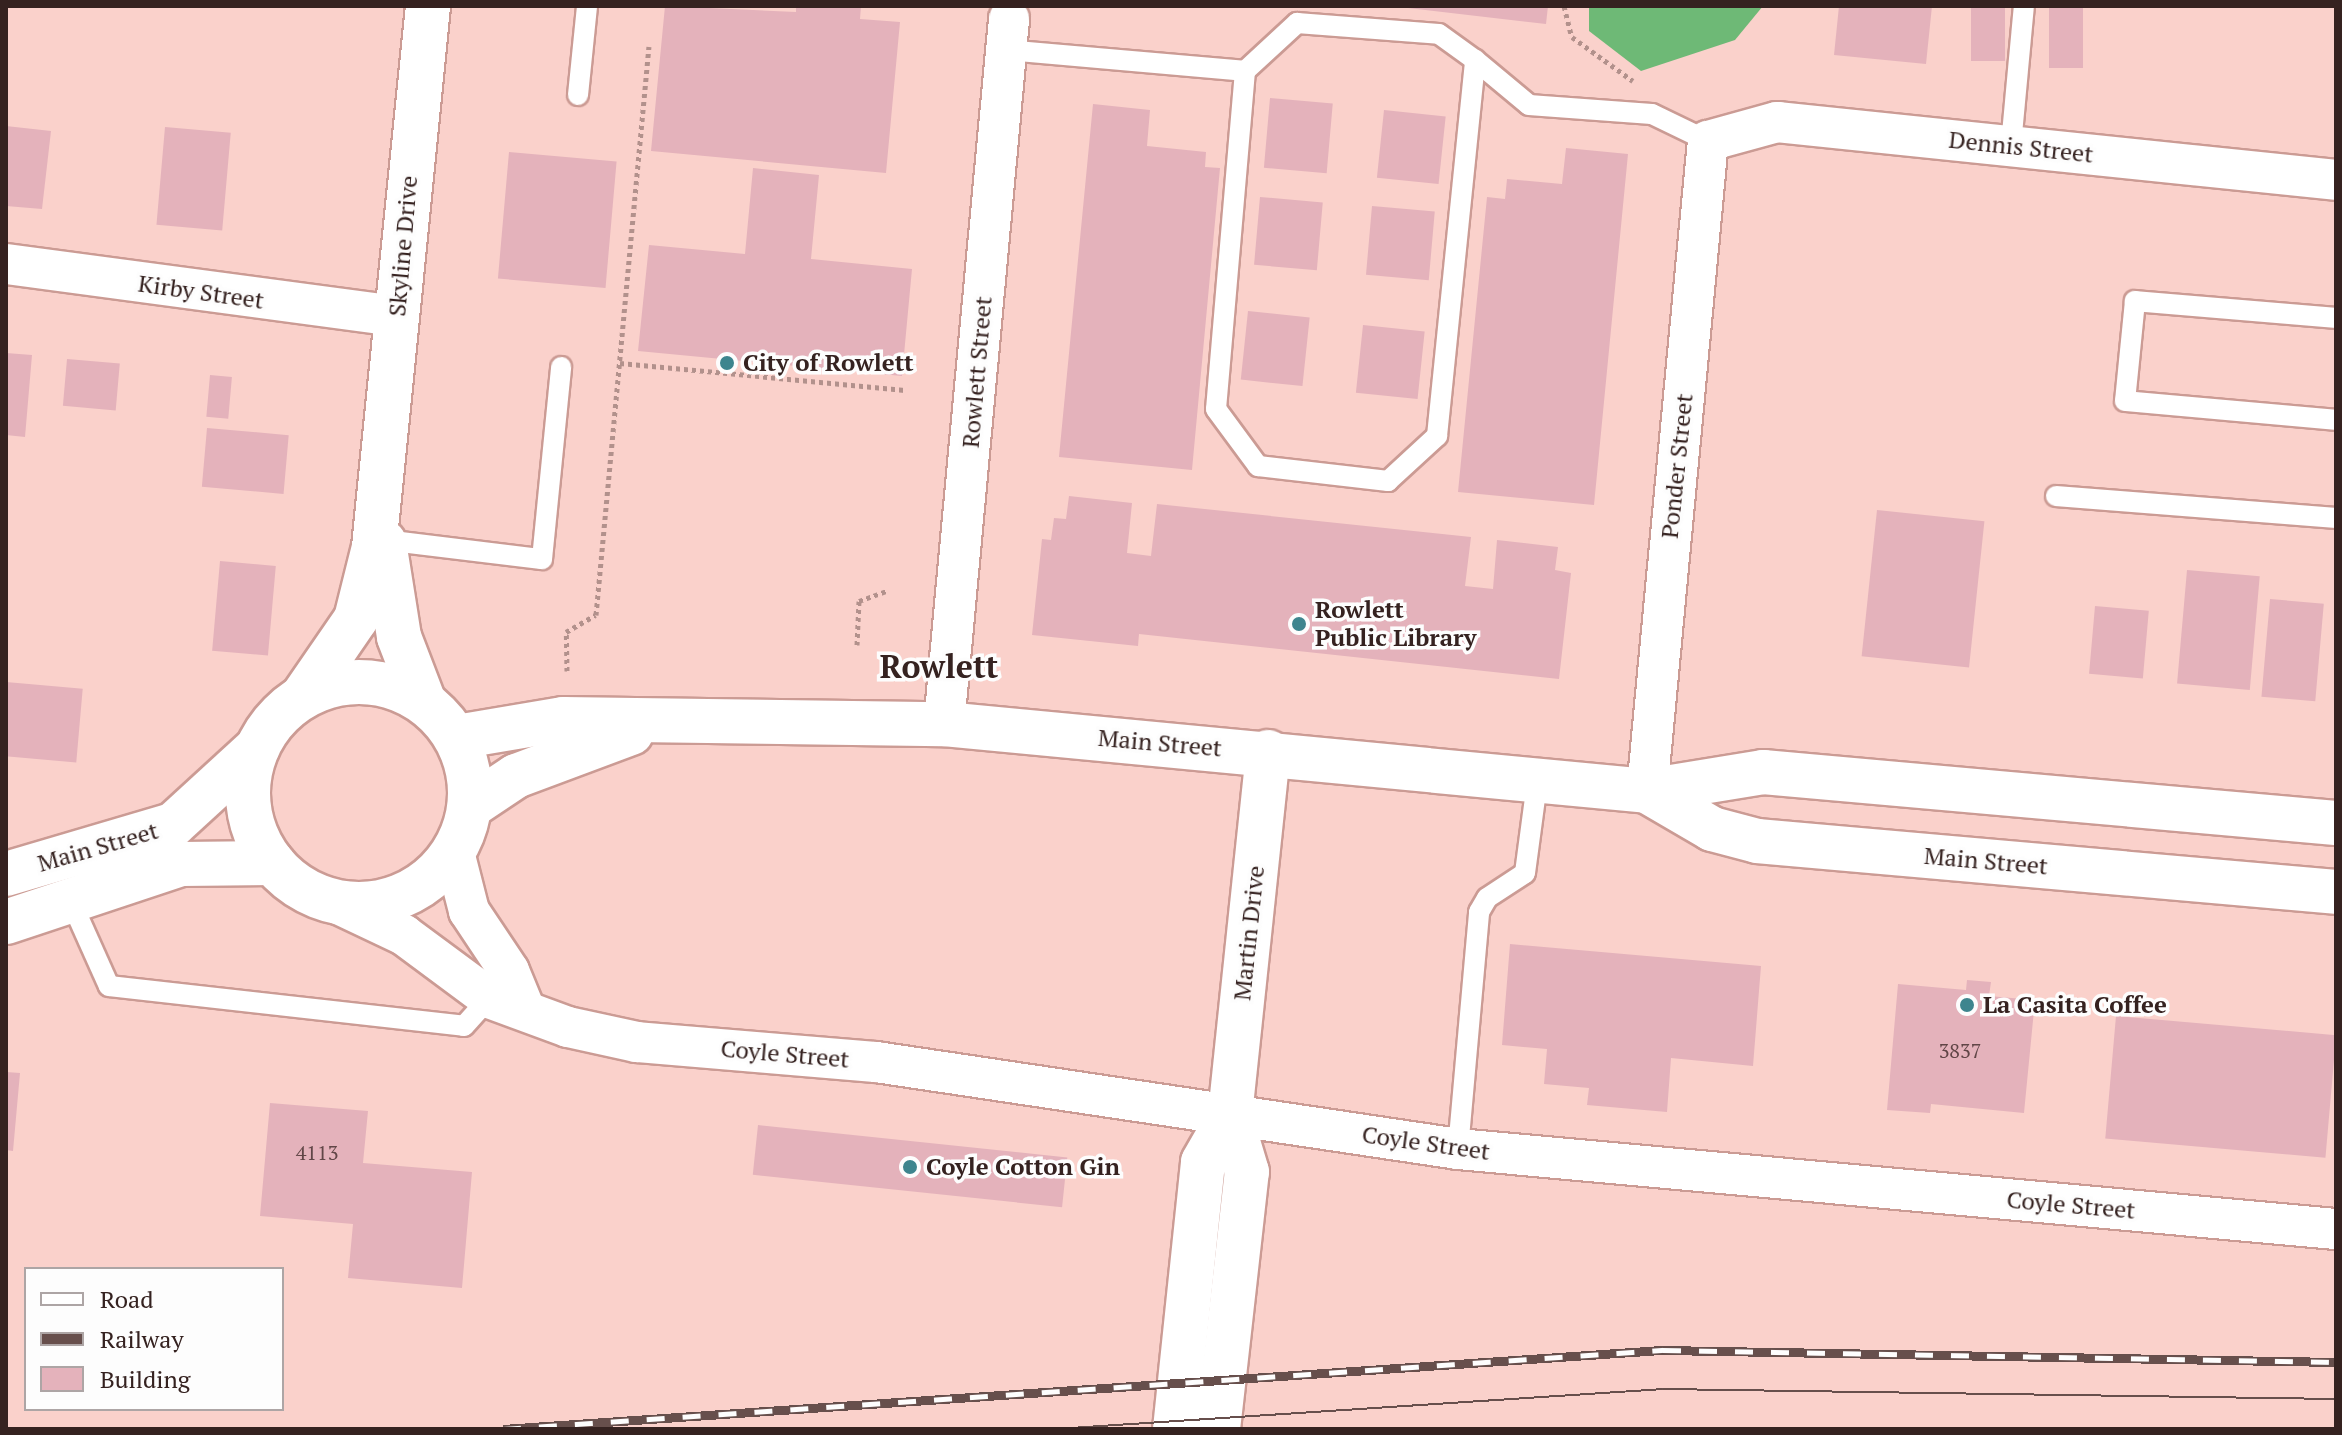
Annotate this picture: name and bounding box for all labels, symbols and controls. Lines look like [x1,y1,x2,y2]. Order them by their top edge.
street label: Dennis Street [1947,125,2095,169]
street label: Skyline Drive [383,174,423,318]
street label: Kirby Street [136,269,266,315]
street label: Rowlett Street [956,295,998,449]
place label: City of Rowlett [743,349,914,377]
marker: City of Rowlett [718,354,736,372]
street label: Ponder Street [1655,392,1699,540]
place label: Rowlett Public Library [1315,596,1476,652]
marker: Rowlett Public Library [1290,615,1308,633]
district label: Rowlett [880,647,998,685]
street label: Main Street [1097,723,1223,763]
street label: Main Street [34,816,162,878]
street label: Main Street [1923,841,2049,881]
street label: Martin Drive [1228,864,1270,1002]
place label: La Casita Coffee [1983,991,2167,1019]
marker: La Casita Coffee [1958,996,1976,1014]
street label: Coyle Street [719,1034,851,1074]
house number: 3837 [1939,1038,1981,1062]
street label: Coyle Street [1360,1120,1492,1166]
house number: 4113 [296,1140,338,1164]
place label: Coyle Cotton Gin [926,1153,1120,1181]
marker: Coyle Cotton Gin [901,1158,919,1176]
street label: Coyle Street [2005,1185,2137,1225]
legend [24,1267,284,1411]
text: Road [100,1283,154,1315]
text: Railway [100,1323,184,1355]
text: Building [100,1363,190,1395]

